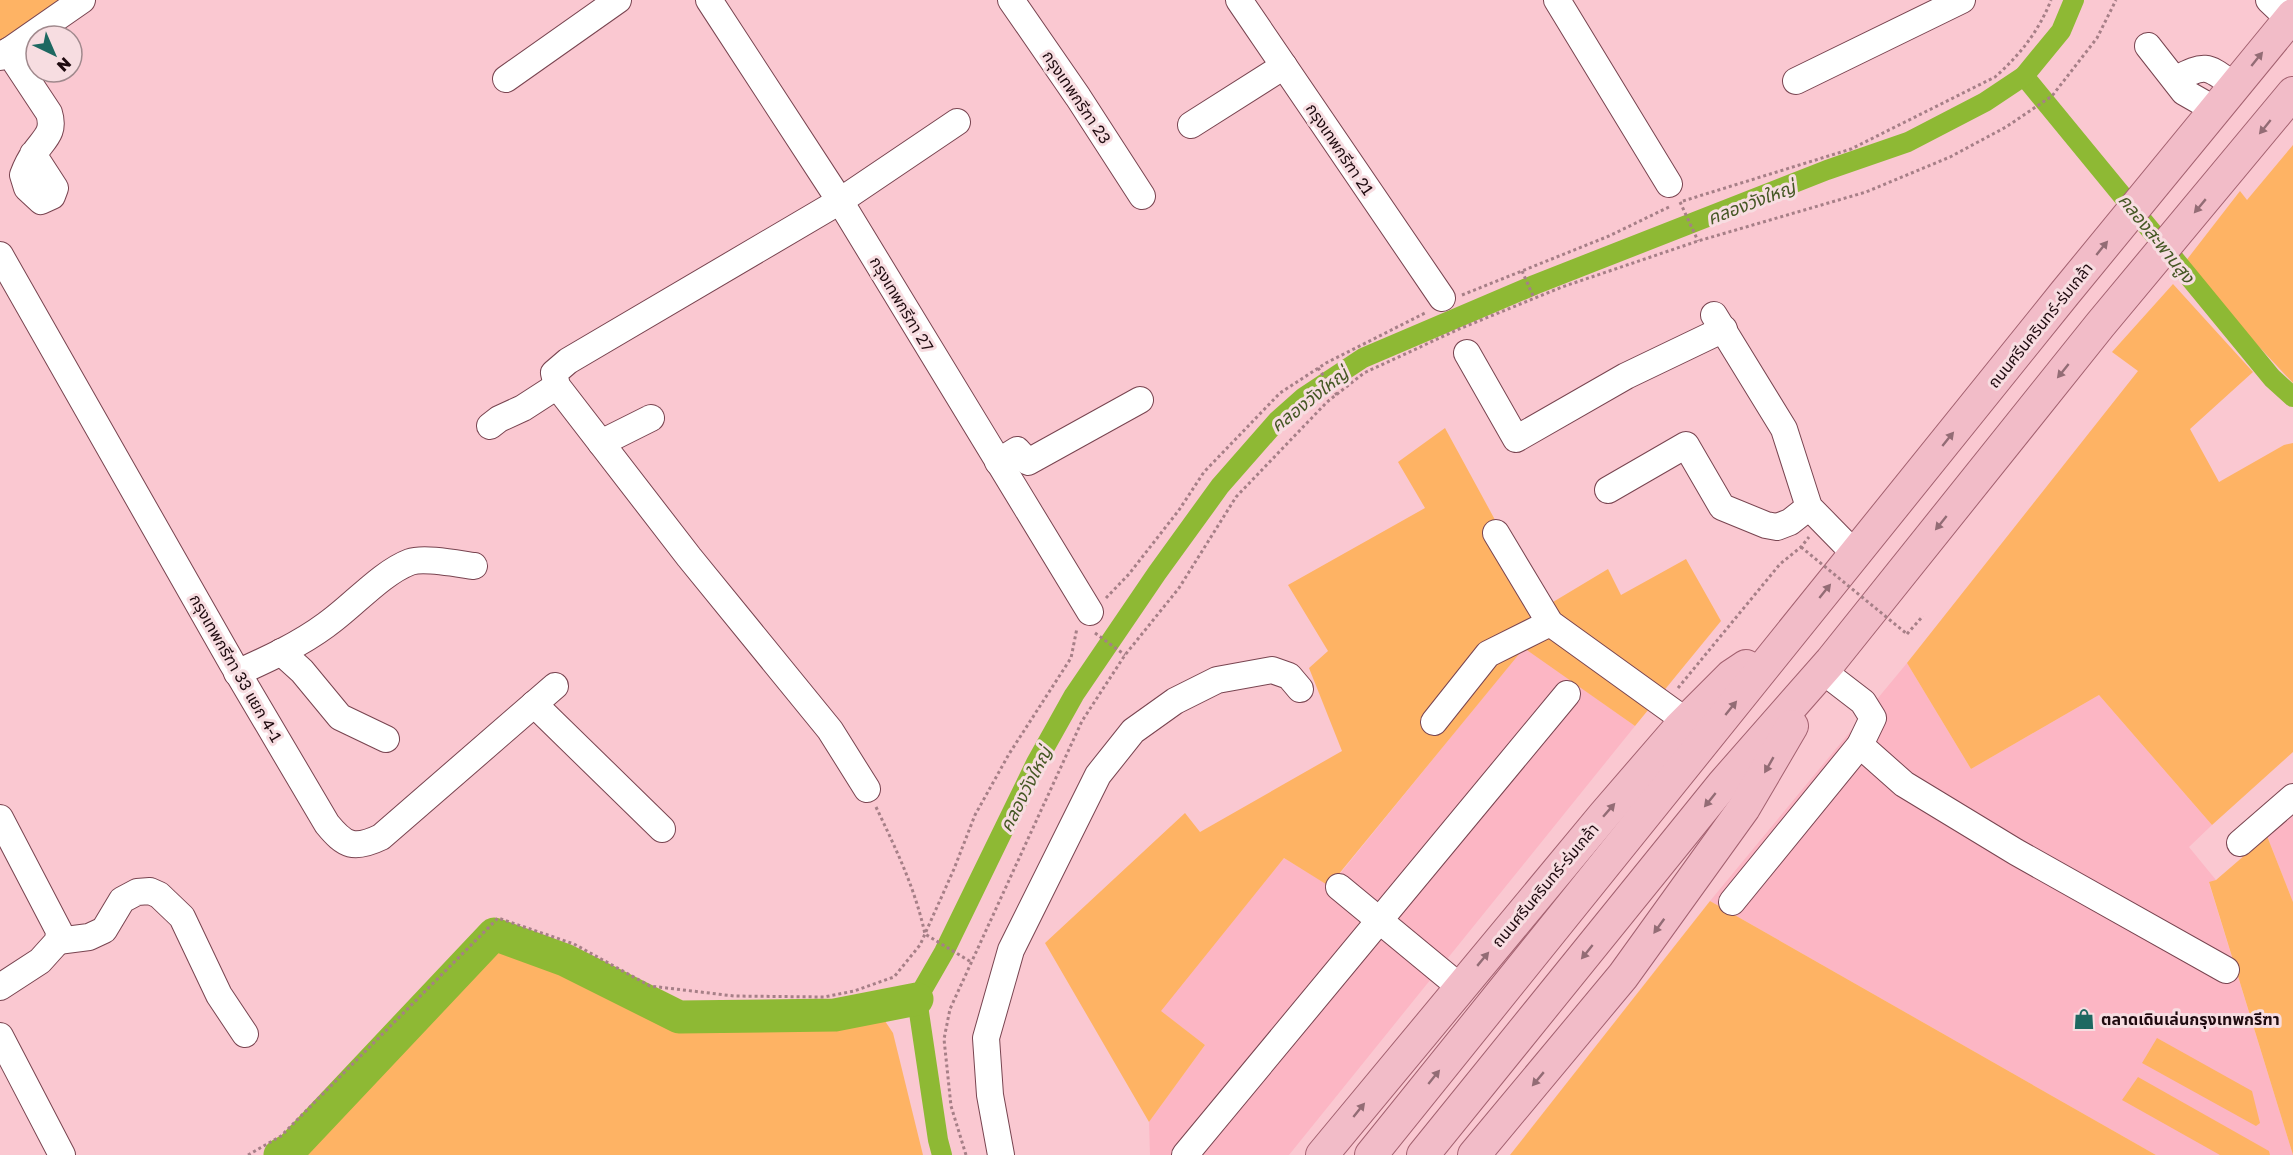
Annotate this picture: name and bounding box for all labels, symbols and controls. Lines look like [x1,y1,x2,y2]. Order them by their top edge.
north arrow [24,24,84,84]
street label: กรุงเทพกรีฑา 23 [1038,47,1116,147]
one-way arrow [2250,52,2263,67]
text: N [53,53,76,76]
street label: กรุงเทพกรีฑา 21 [1302,99,1378,199]
one-way arrow [2259,119,2272,134]
water label: คลองวังใหญ่ [1704,174,1801,229]
water label: คลองสะพานสูง [2114,189,2201,289]
one-way arrow [2193,198,2206,214]
one-way arrow [2096,240,2109,256]
street label: กรุงเทพกรีฑา 27 [866,253,938,355]
street label: ถนนศรีนครินทร์-ร่มเกล้า [1983,258,2097,392]
water label: คลองวังใหญ่ [1266,360,1354,436]
one-way arrow [2058,363,2070,378]
one-way arrow [1941,431,1954,447]
one-way arrow [1935,515,1948,531]
one-way arrow [1819,583,1831,598]
street label: กรุงเทพกรีฑา 33 แยก 4-1 [185,590,287,746]
one-way arrow [1724,700,1737,716]
water label: คลองวังใหญ่ [994,740,1057,835]
one-way arrow [1764,757,1774,774]
one-way arrow [1703,792,1716,808]
one-way arrow [1602,802,1615,818]
street label: ถนนศรีนครินทร์-ร่มเกล้า [1487,819,1603,951]
one-way arrow [1654,919,1666,934]
one-way arrow [1582,944,1594,959]
one-way arrow [1477,951,1490,967]
shop icon: ตลาดเดินเล่นกรุงเทพกรีฑา [2072,1007,2096,1031]
place label: ตลาดเดินเล่นกรุงเทพกรีฑา [2101,1009,2280,1029]
one-way arrow [1427,1070,1440,1085]
one-way arrow [1532,1071,1545,1086]
one-way arrow [1353,1102,1366,1118]

